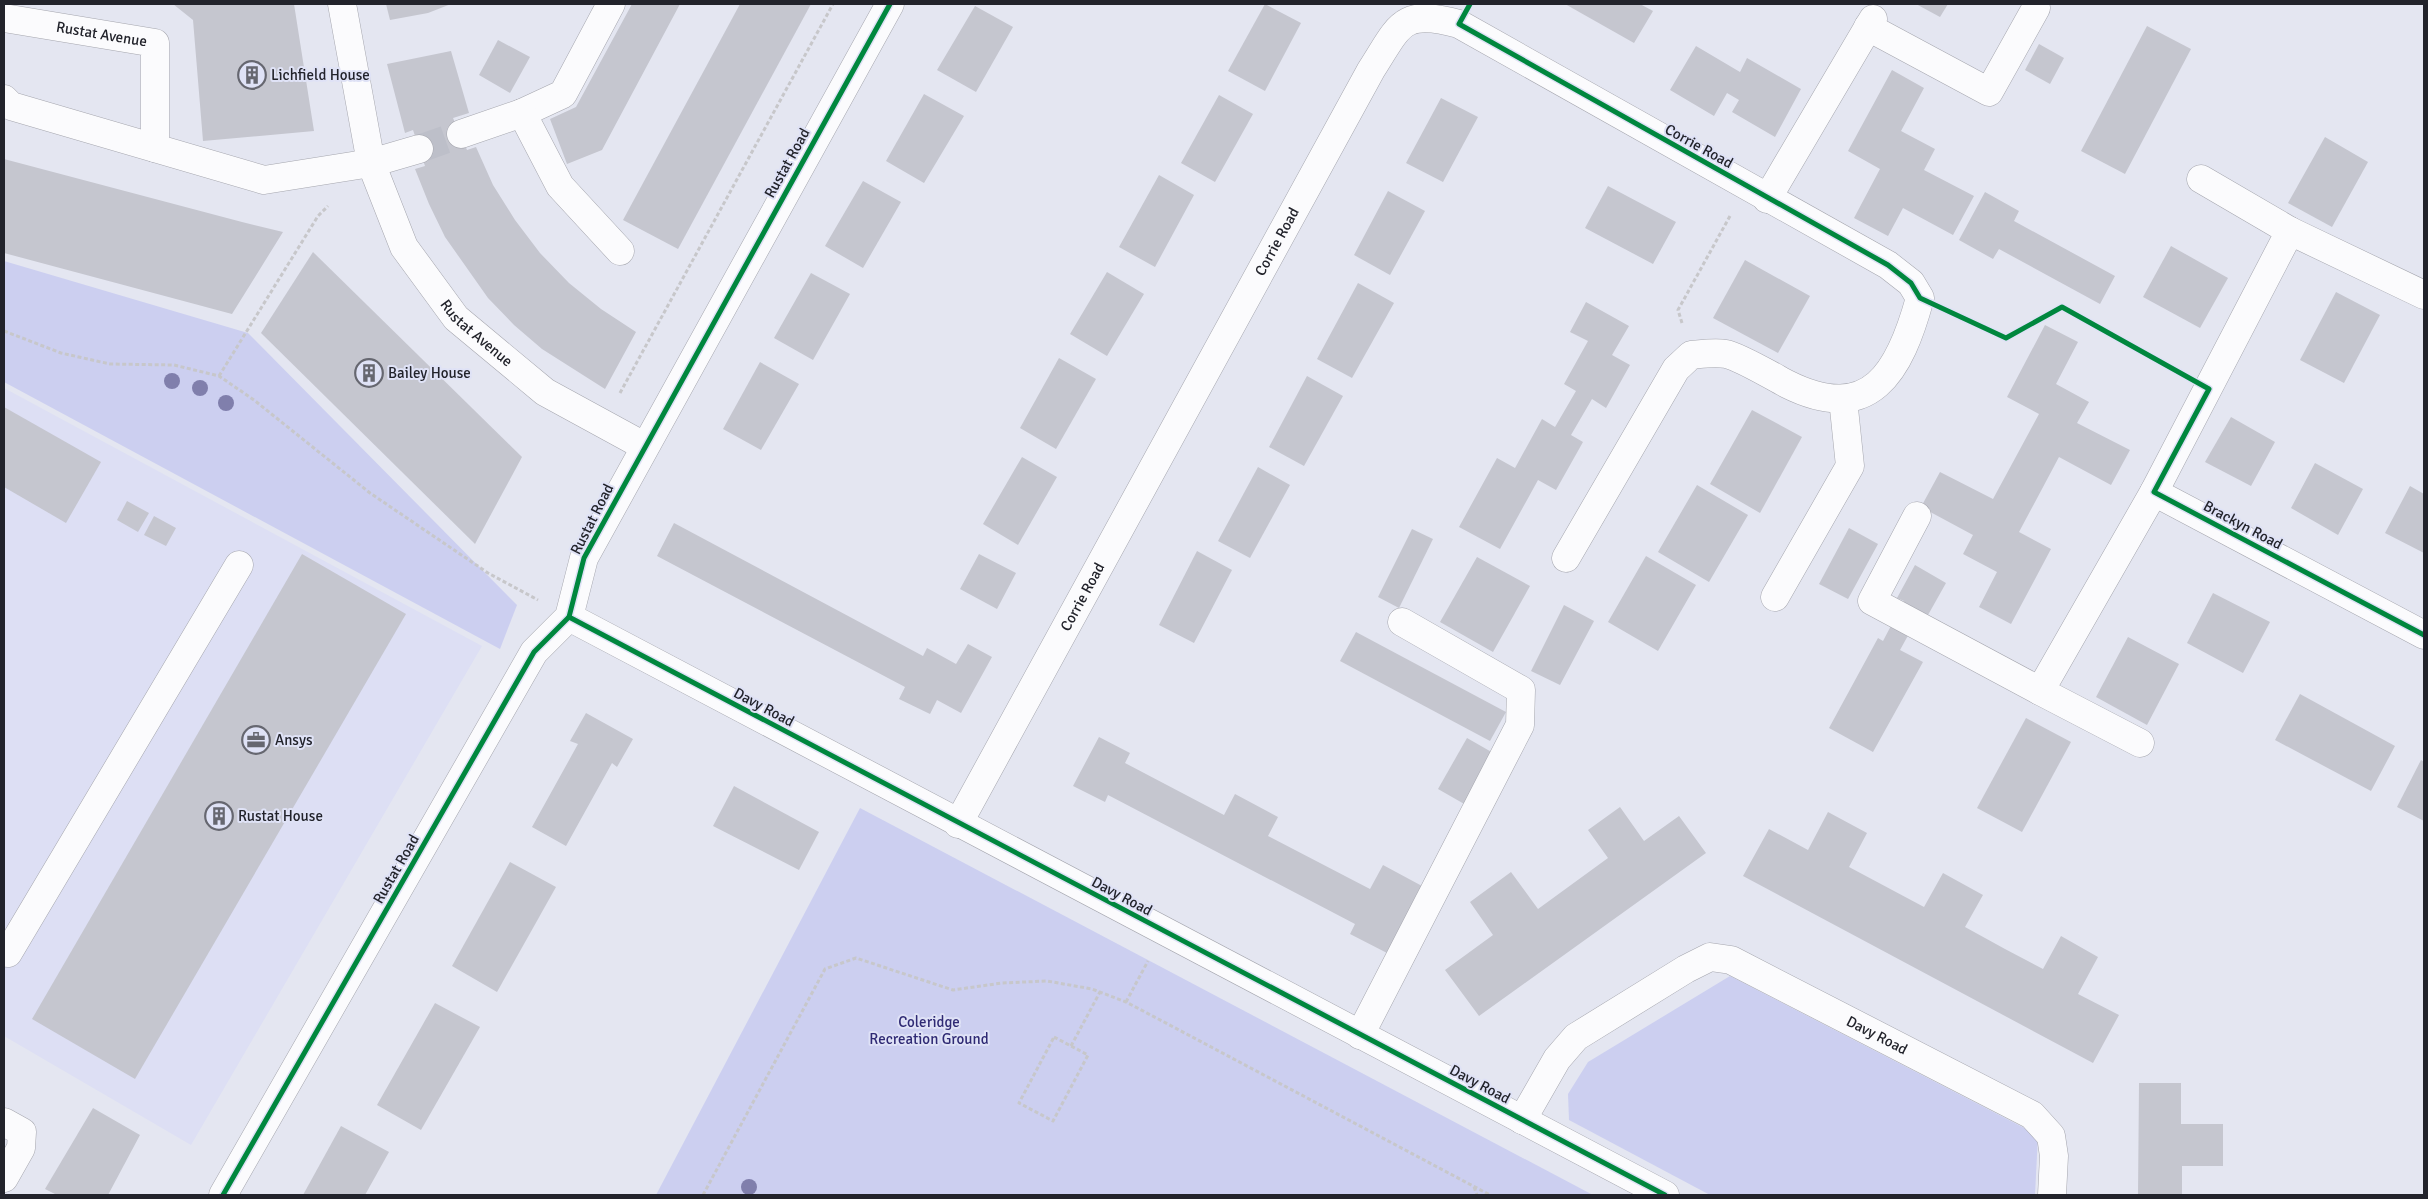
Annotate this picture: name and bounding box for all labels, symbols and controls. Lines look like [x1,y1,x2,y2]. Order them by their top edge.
street label: Rustat Avenue [55,18,148,51]
building icon: Lichfield House [237,60,267,90]
place label: Lichfield House [271,66,370,84]
street label: Corrie Road [1662,120,1736,172]
street label: Rustat Road [761,125,814,201]
street label: Corrie Road [1251,204,1303,279]
street label: Rustat Avenue [436,296,516,370]
building icon: Bailey House [354,358,384,388]
place label: Bailey House [388,364,471,382]
street label: Rustat Road [567,481,617,557]
street label: Brackyn Road [2200,497,2286,553]
street label: Corrie Road [1056,560,1108,634]
street label: Davy Road [731,684,797,731]
office icon: Ansys [241,725,271,755]
place label: Ansys [275,731,313,749]
building icon: Rustat House [204,801,234,831]
place label: Rustat House [238,807,323,825]
street label: Rustat Road [369,831,423,907]
street label: Davy Road [1089,873,1155,920]
street label: Davy Road [1843,1012,1911,1058]
park label: Coleridge Recreation Ground [869,1013,989,1048]
street label: Davy Road [1447,1061,1513,1108]

